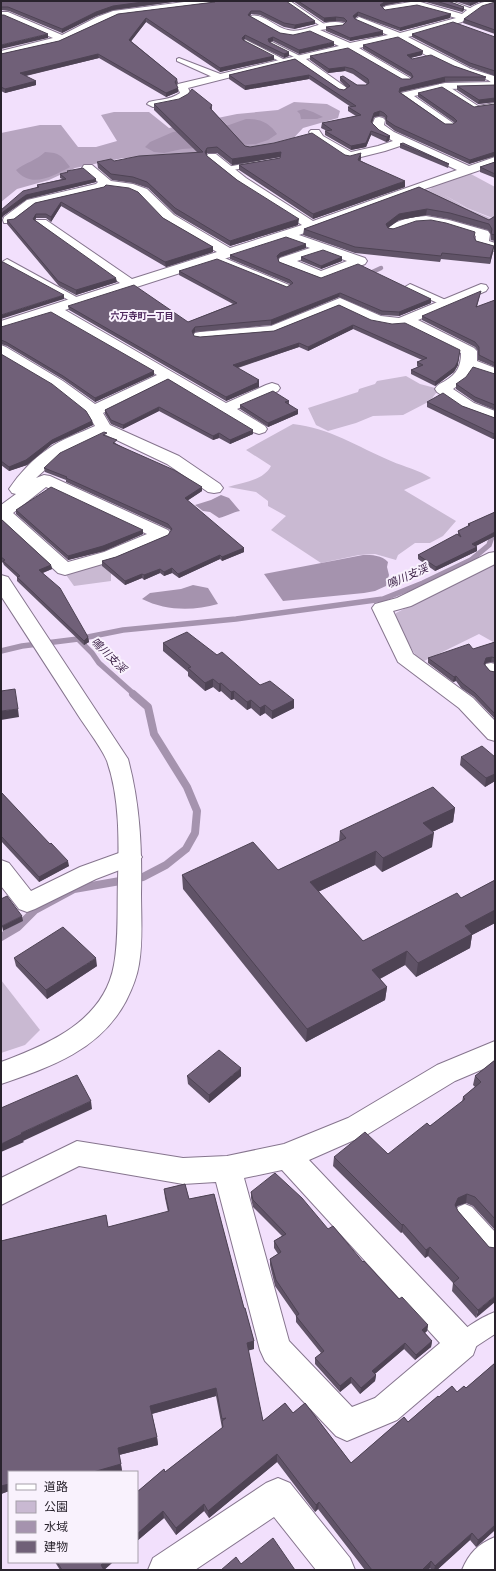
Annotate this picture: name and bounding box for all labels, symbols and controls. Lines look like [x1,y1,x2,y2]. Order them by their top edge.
district label: 六万寺町一丁目 [110,310,174,321]
water label: 鳴川支渓 [384,560,432,591]
water label: 鳴川支渓 [88,634,131,677]
legend [8,1471,138,1563]
text: 道路 [44,1479,68,1494]
text: 公園 [44,1499,68,1514]
text: 水域 [44,1519,68,1534]
text: 建物 [44,1539,68,1554]

